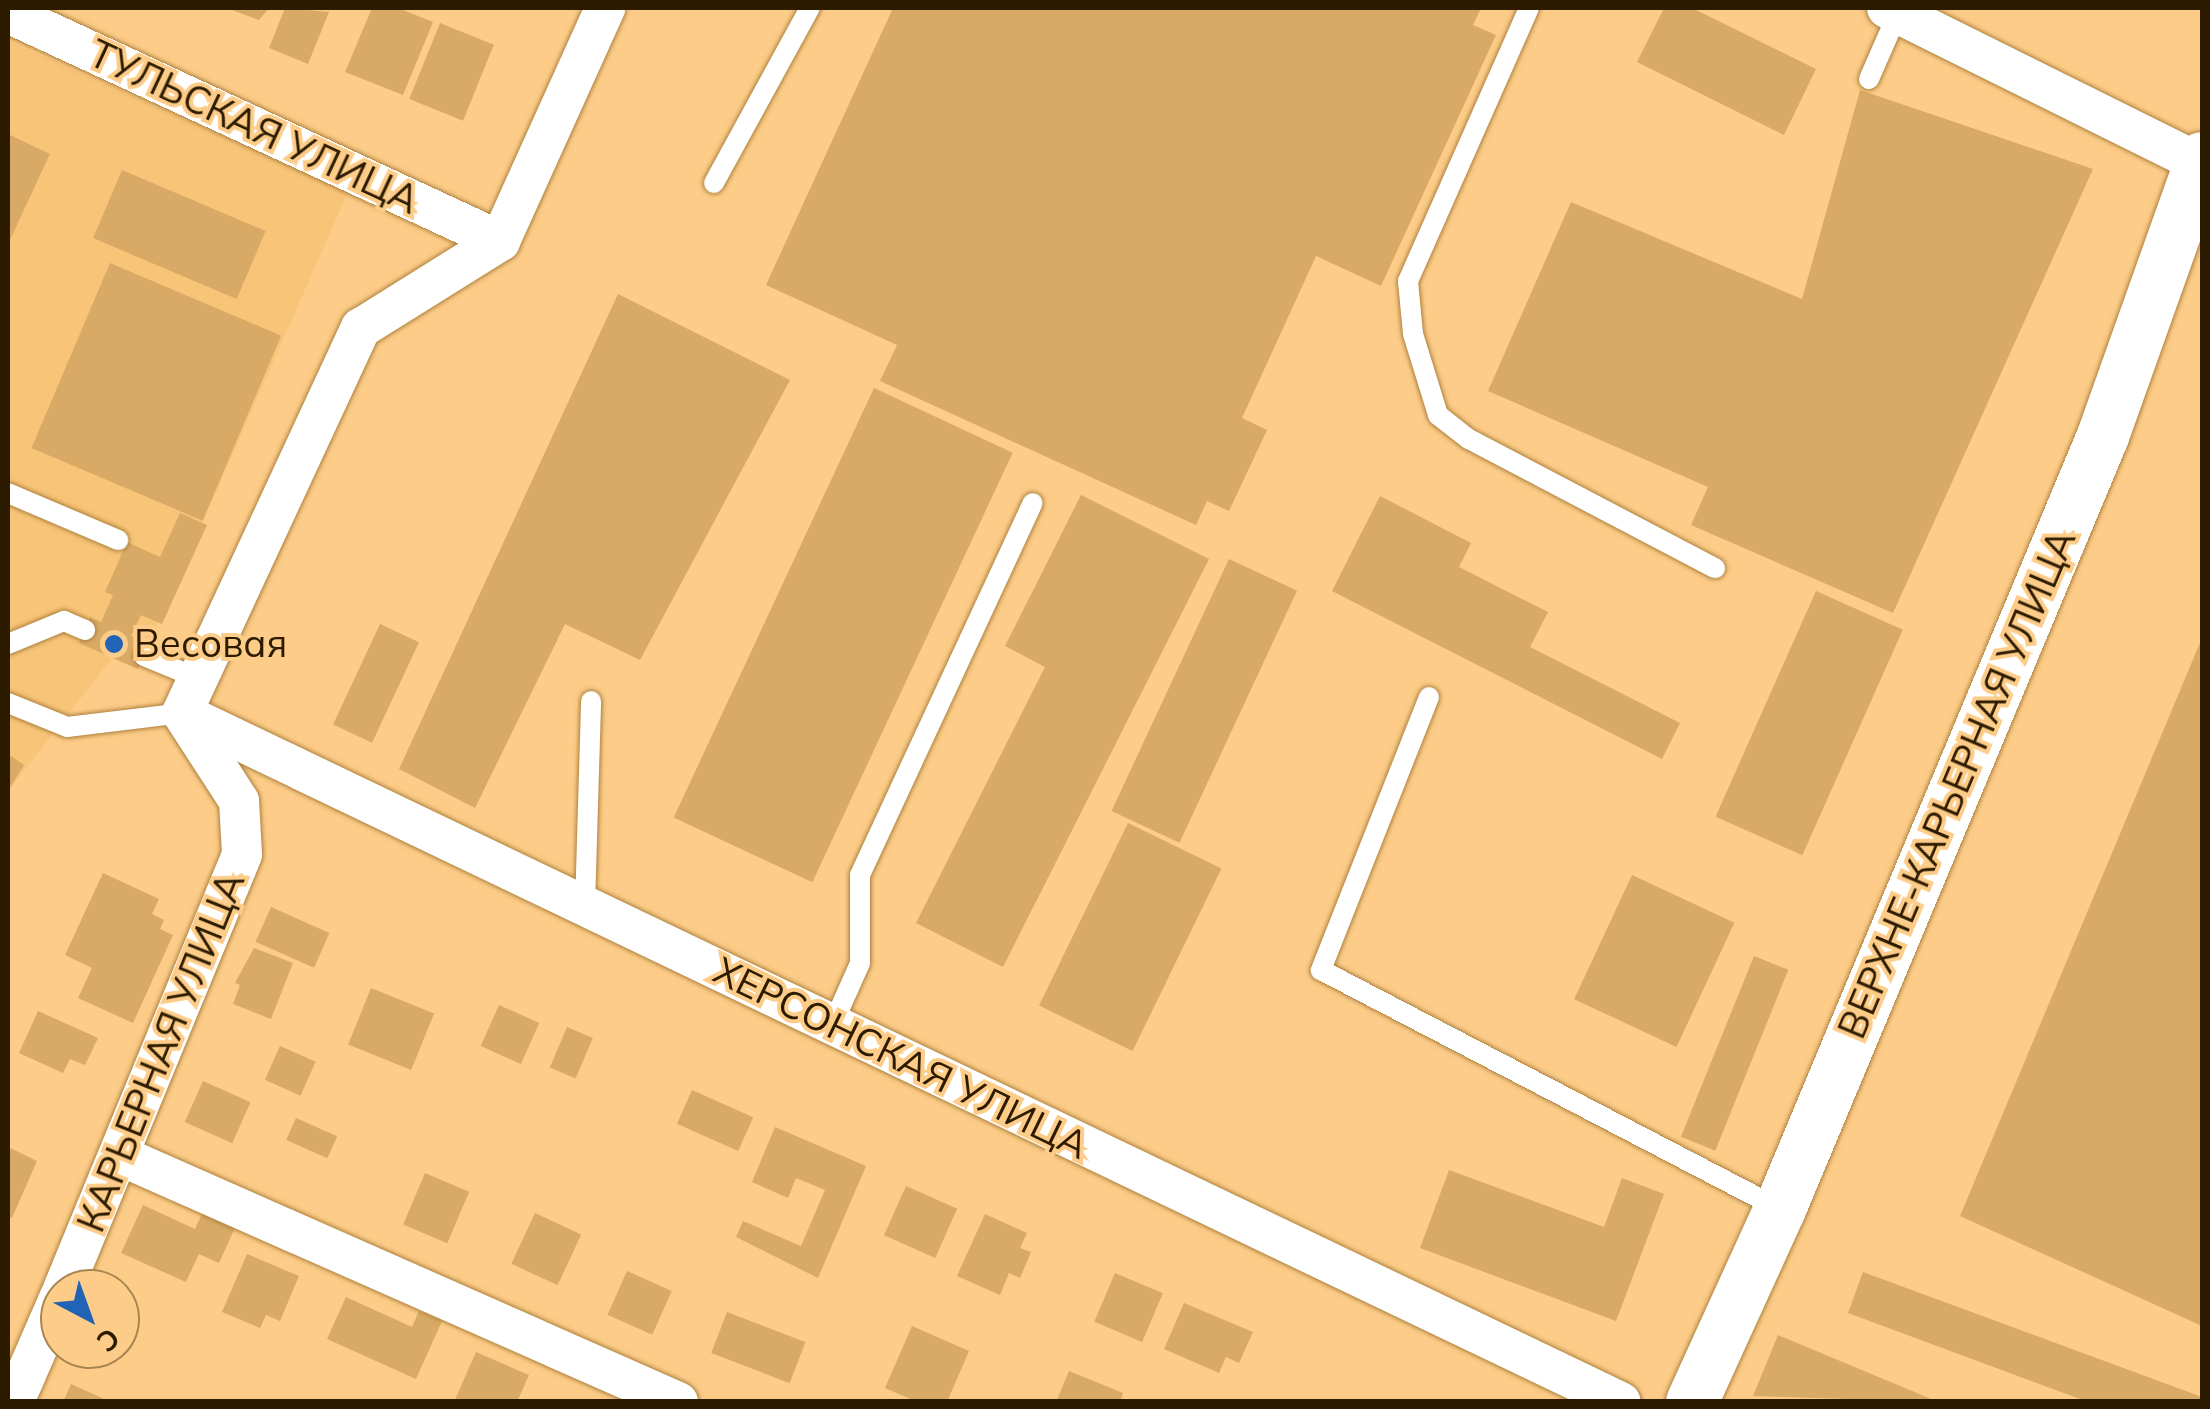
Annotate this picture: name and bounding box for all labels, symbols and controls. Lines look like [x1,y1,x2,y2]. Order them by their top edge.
street label: ТУЛЬСКАЯ УЛИЦА [82,31,426,223]
street label: ВЕРХНЕ-КАРЬЕРНАЯ УЛИЦА [1829,523,2085,1045]
place label: Весовая [134,621,287,667]
marker: Весовая [103,633,125,655]
street label: КАРЬЕРНАЯ УЛИЦА [68,865,254,1239]
street label: ХЕРСОНСКАЯ УЛИЦА [706,947,1096,1169]
north arrow [40,1269,140,1369]
text: С [90,1321,127,1360]

